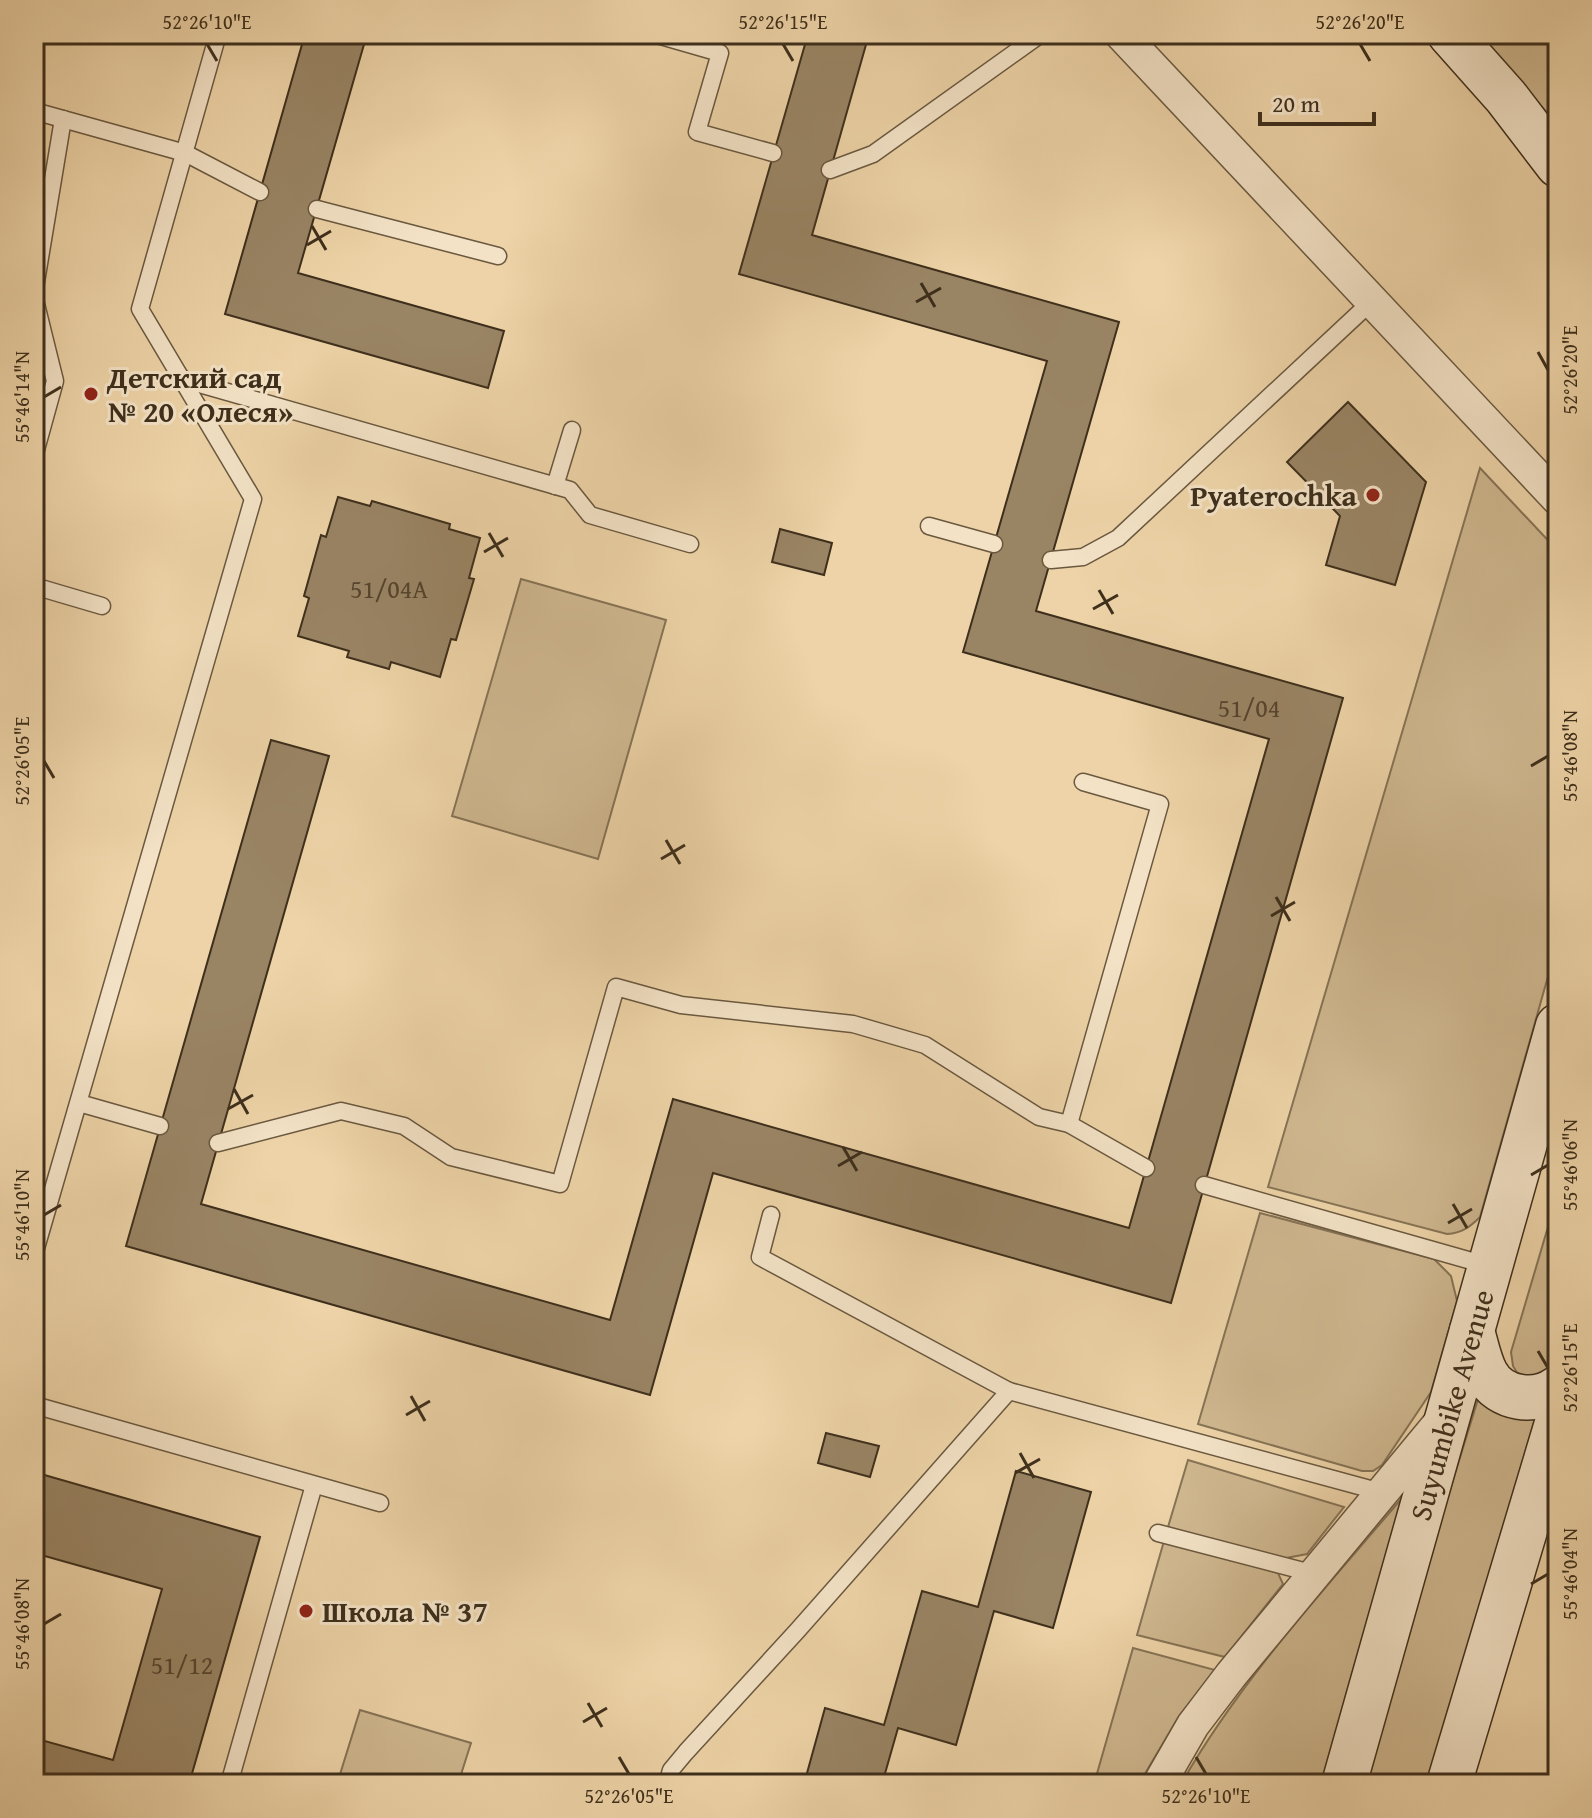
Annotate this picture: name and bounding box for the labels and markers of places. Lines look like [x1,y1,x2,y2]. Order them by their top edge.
place label: Детский сад № 20 «Олеся» [106,355,293,433]
marker: Детский сад № 20 «Олеся» [82,385,100,403]
place label: Pyaterochka [1190,473,1358,517]
marker: Pyaterochka [1364,486,1382,504]
place label: Школа № 37 [322,1589,488,1633]
marker: Школа № 37 [297,1602,315,1620]

